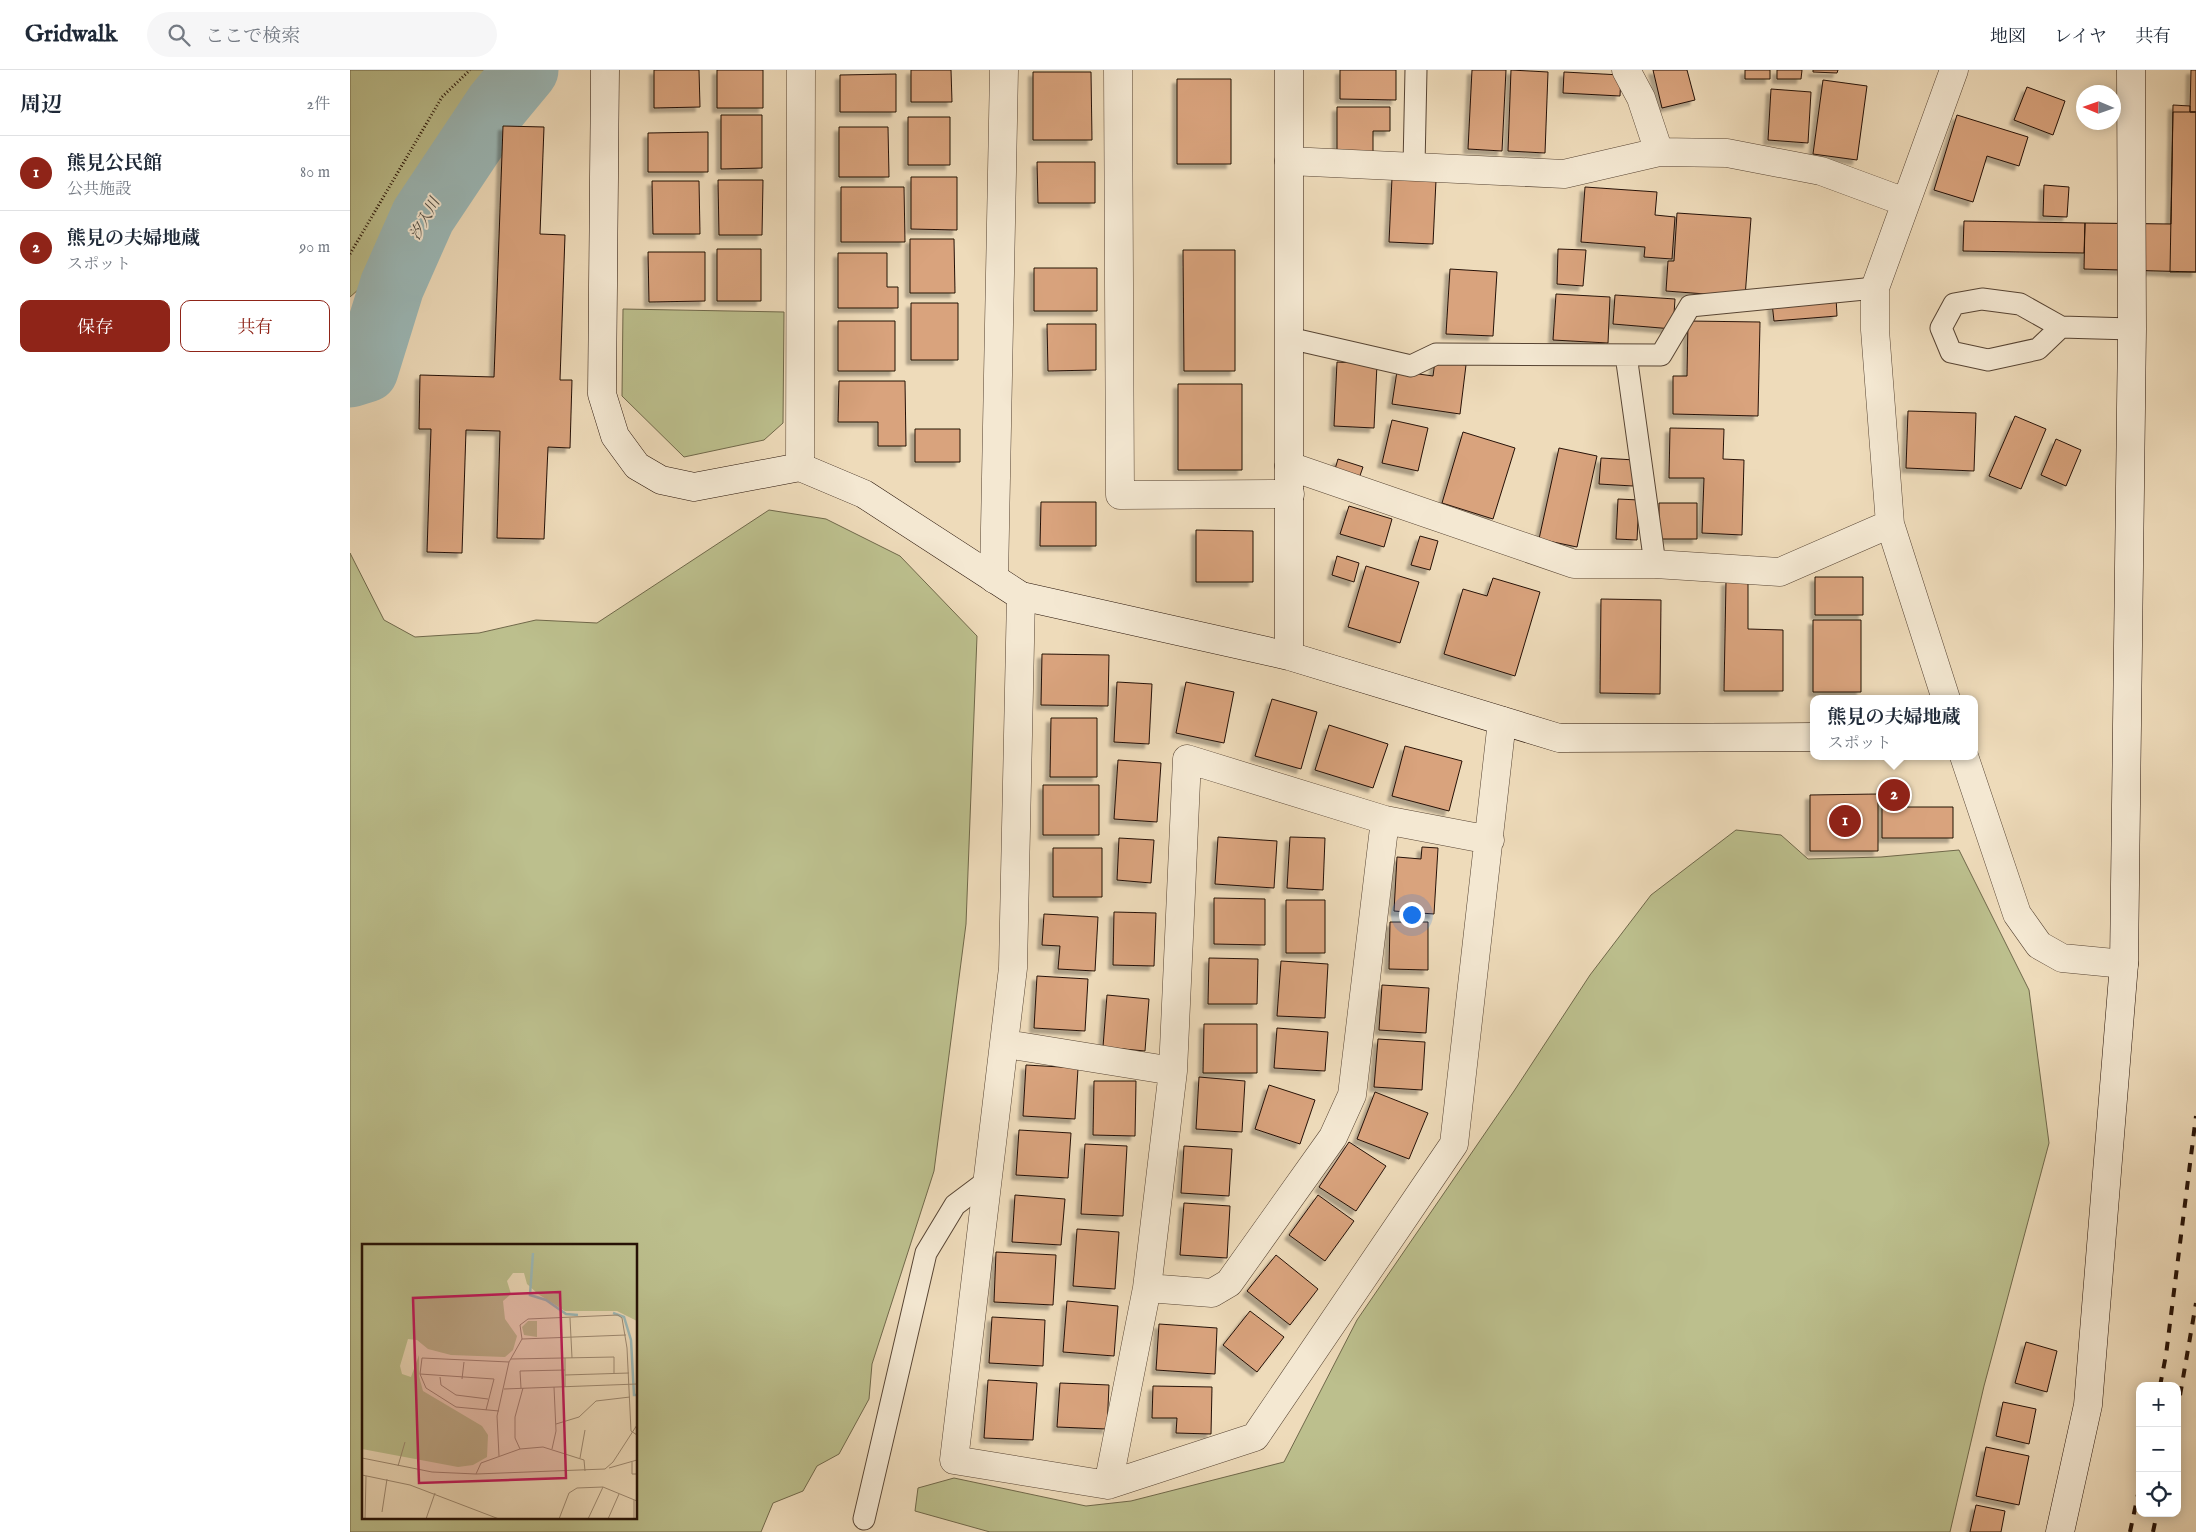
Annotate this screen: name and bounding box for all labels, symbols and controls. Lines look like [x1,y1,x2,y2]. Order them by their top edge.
search box [147,12,497,57]
text: Gridwalk [25,19,117,50]
icon: search [165,21,193,49]
text: ここで検索 [205,25,300,49]
text: 地図 [1990,26,2026,49]
text: レイヤ [2054,26,2107,49]
text: 共有 [2135,26,2171,49]
north arrow [2076,85,2121,130]
text: 周辺 [20,92,62,119]
text: 2件 [306,95,330,115]
text: 熊見公民館 [67,152,162,176]
text: 1 [33,163,39,183]
text: 80 m [300,163,330,183]
text: 公共施設 [67,180,131,200]
water label: 汐入川 [406,193,445,243]
text: 熊見の夫婦地蔵 [67,227,200,251]
text: 2 [32,238,40,258]
text: 90 m [299,238,330,258]
text: スポット [67,255,131,275]
button: 保存 [20,300,170,352]
button: 共有 [180,300,330,352]
popup [1810,695,1978,760]
text: 熊見の夫婦地蔵 [1827,706,1961,730]
text: スポット [1827,734,1892,754]
pin: 2 [1878,776,1910,814]
pin: 1 [1829,802,1861,840]
your location [1399,902,1425,928]
inset map [362,1244,638,1520]
map controls [2136,1382,2181,1517]
button: + [2136,1382,2181,1427]
button: − [2136,1427,2181,1472]
button: locate [2136,1472,2181,1517]

